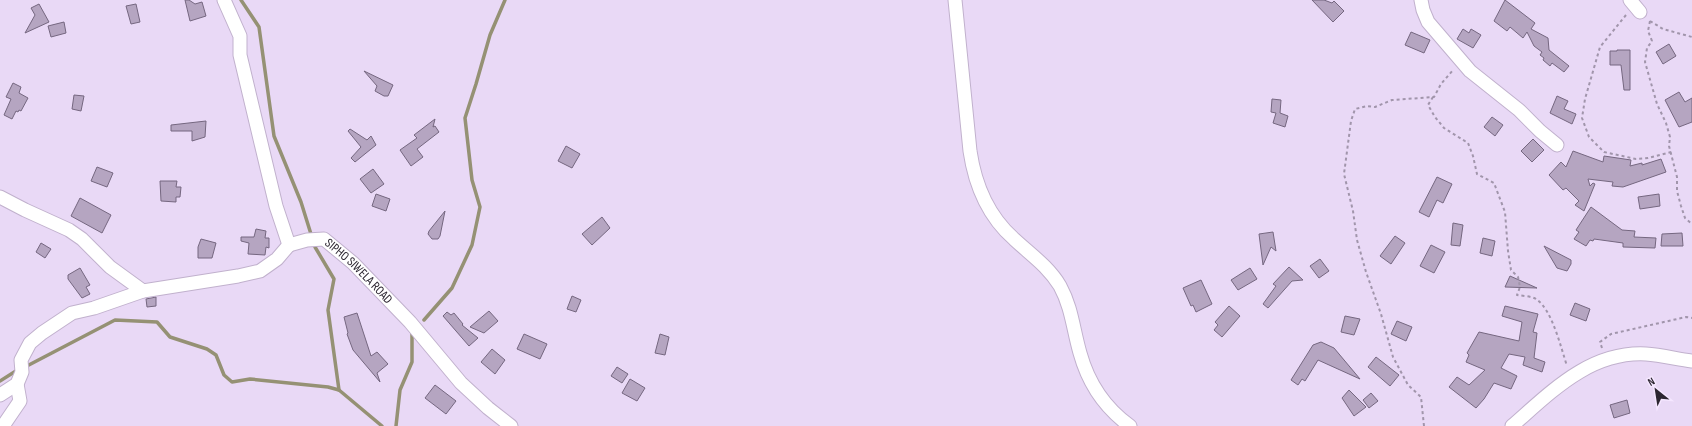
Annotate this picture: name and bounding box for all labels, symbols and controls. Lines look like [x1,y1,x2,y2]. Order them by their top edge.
street label: SIPHO SIWELA ROAD [322,235,396,307]
north arrow [1636,370,1676,410]
text: N [1645,375,1657,389]

